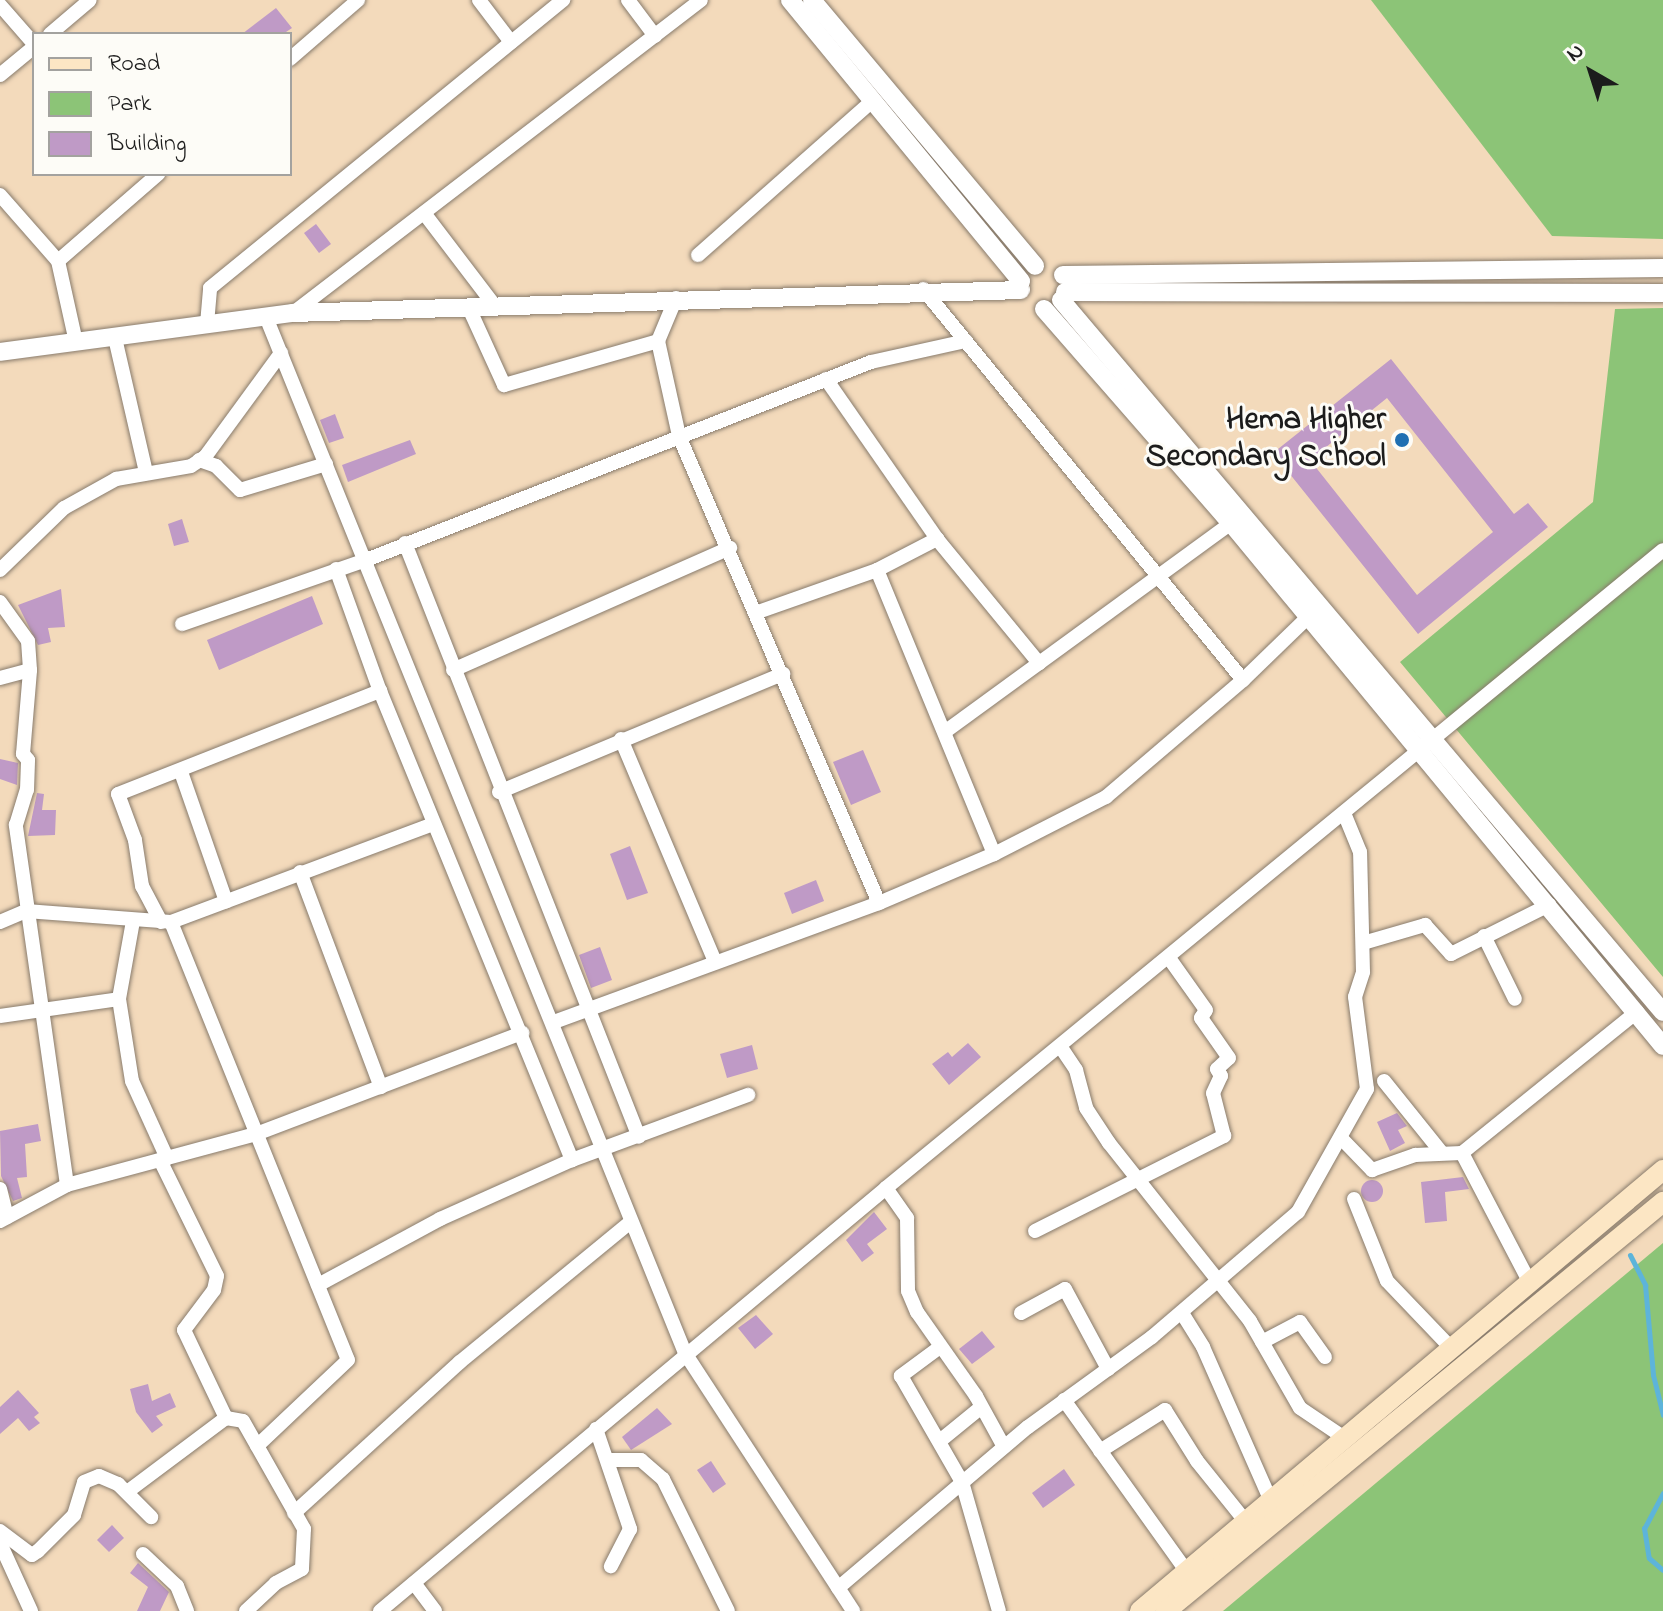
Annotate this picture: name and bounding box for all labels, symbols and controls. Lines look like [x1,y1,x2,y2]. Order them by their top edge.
legend [32,32,292,176]
north arrow [1551,32,1631,112]
text: N [1560,36,1592,70]
text: Road [108,47,160,82]
text: Park [108,87,151,122]
text: Building [108,127,187,162]
place label: Hema Higher Secondary School [1146,403,1386,478]
marker: Hema Higher Secondary School [1393,431,1411,449]

